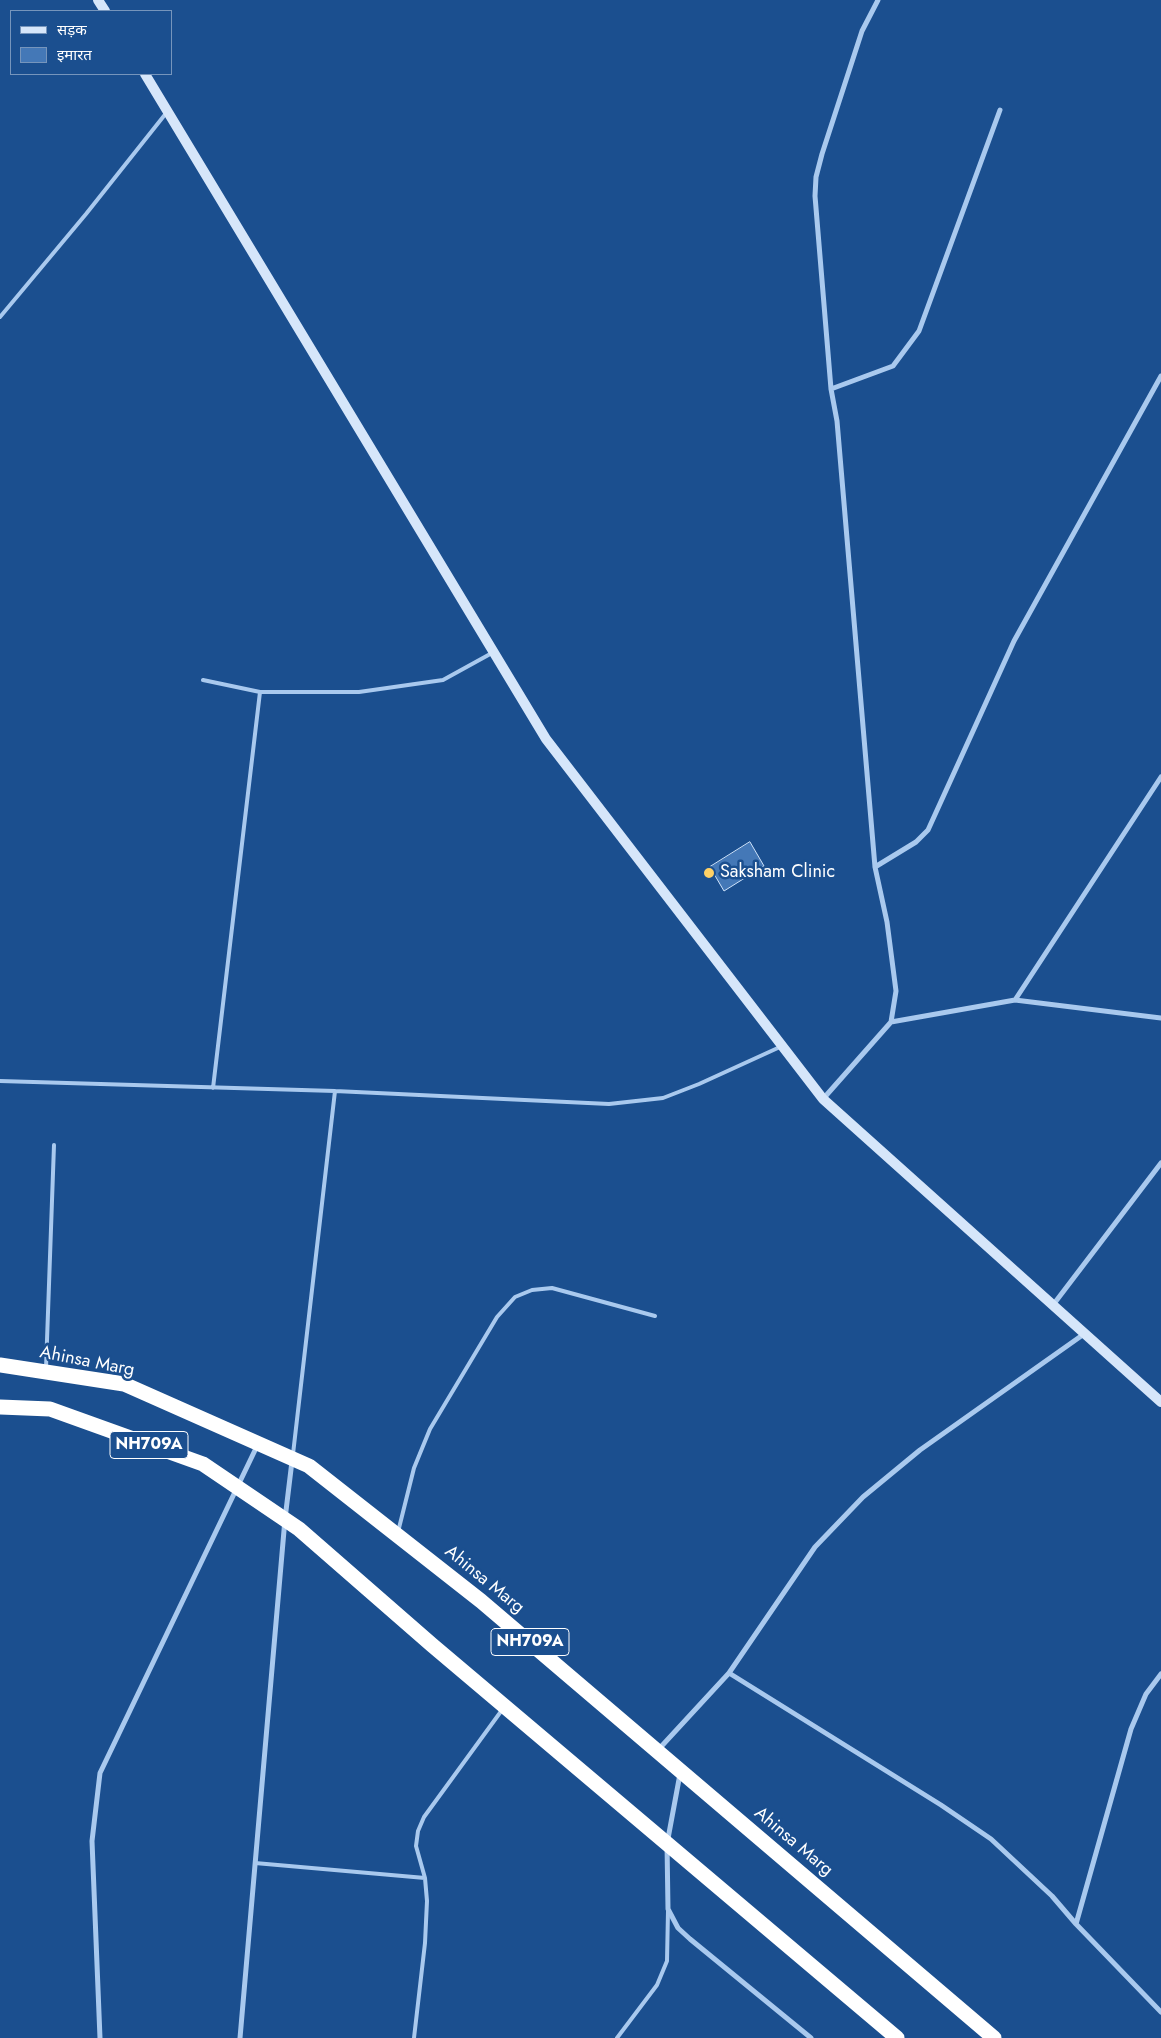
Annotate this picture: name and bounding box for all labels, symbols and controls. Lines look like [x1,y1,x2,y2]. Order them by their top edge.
legend [10,10,172,75]
text: सड़क [57,19,87,41]
text: इमारत [57,44,92,66]
place label: Saksham Clinic [720,862,835,884]
marker: Saksham Clinic [702,866,716,880]
street label: Ahinsa Marg [38,1342,136,1382]
road number: NH709A [110,1432,188,1458]
street label: Ahinsa Marg [440,1541,528,1619]
road number: NH709A [491,1628,569,1655]
street label: Ahinsa Marg [749,1803,837,1881]

